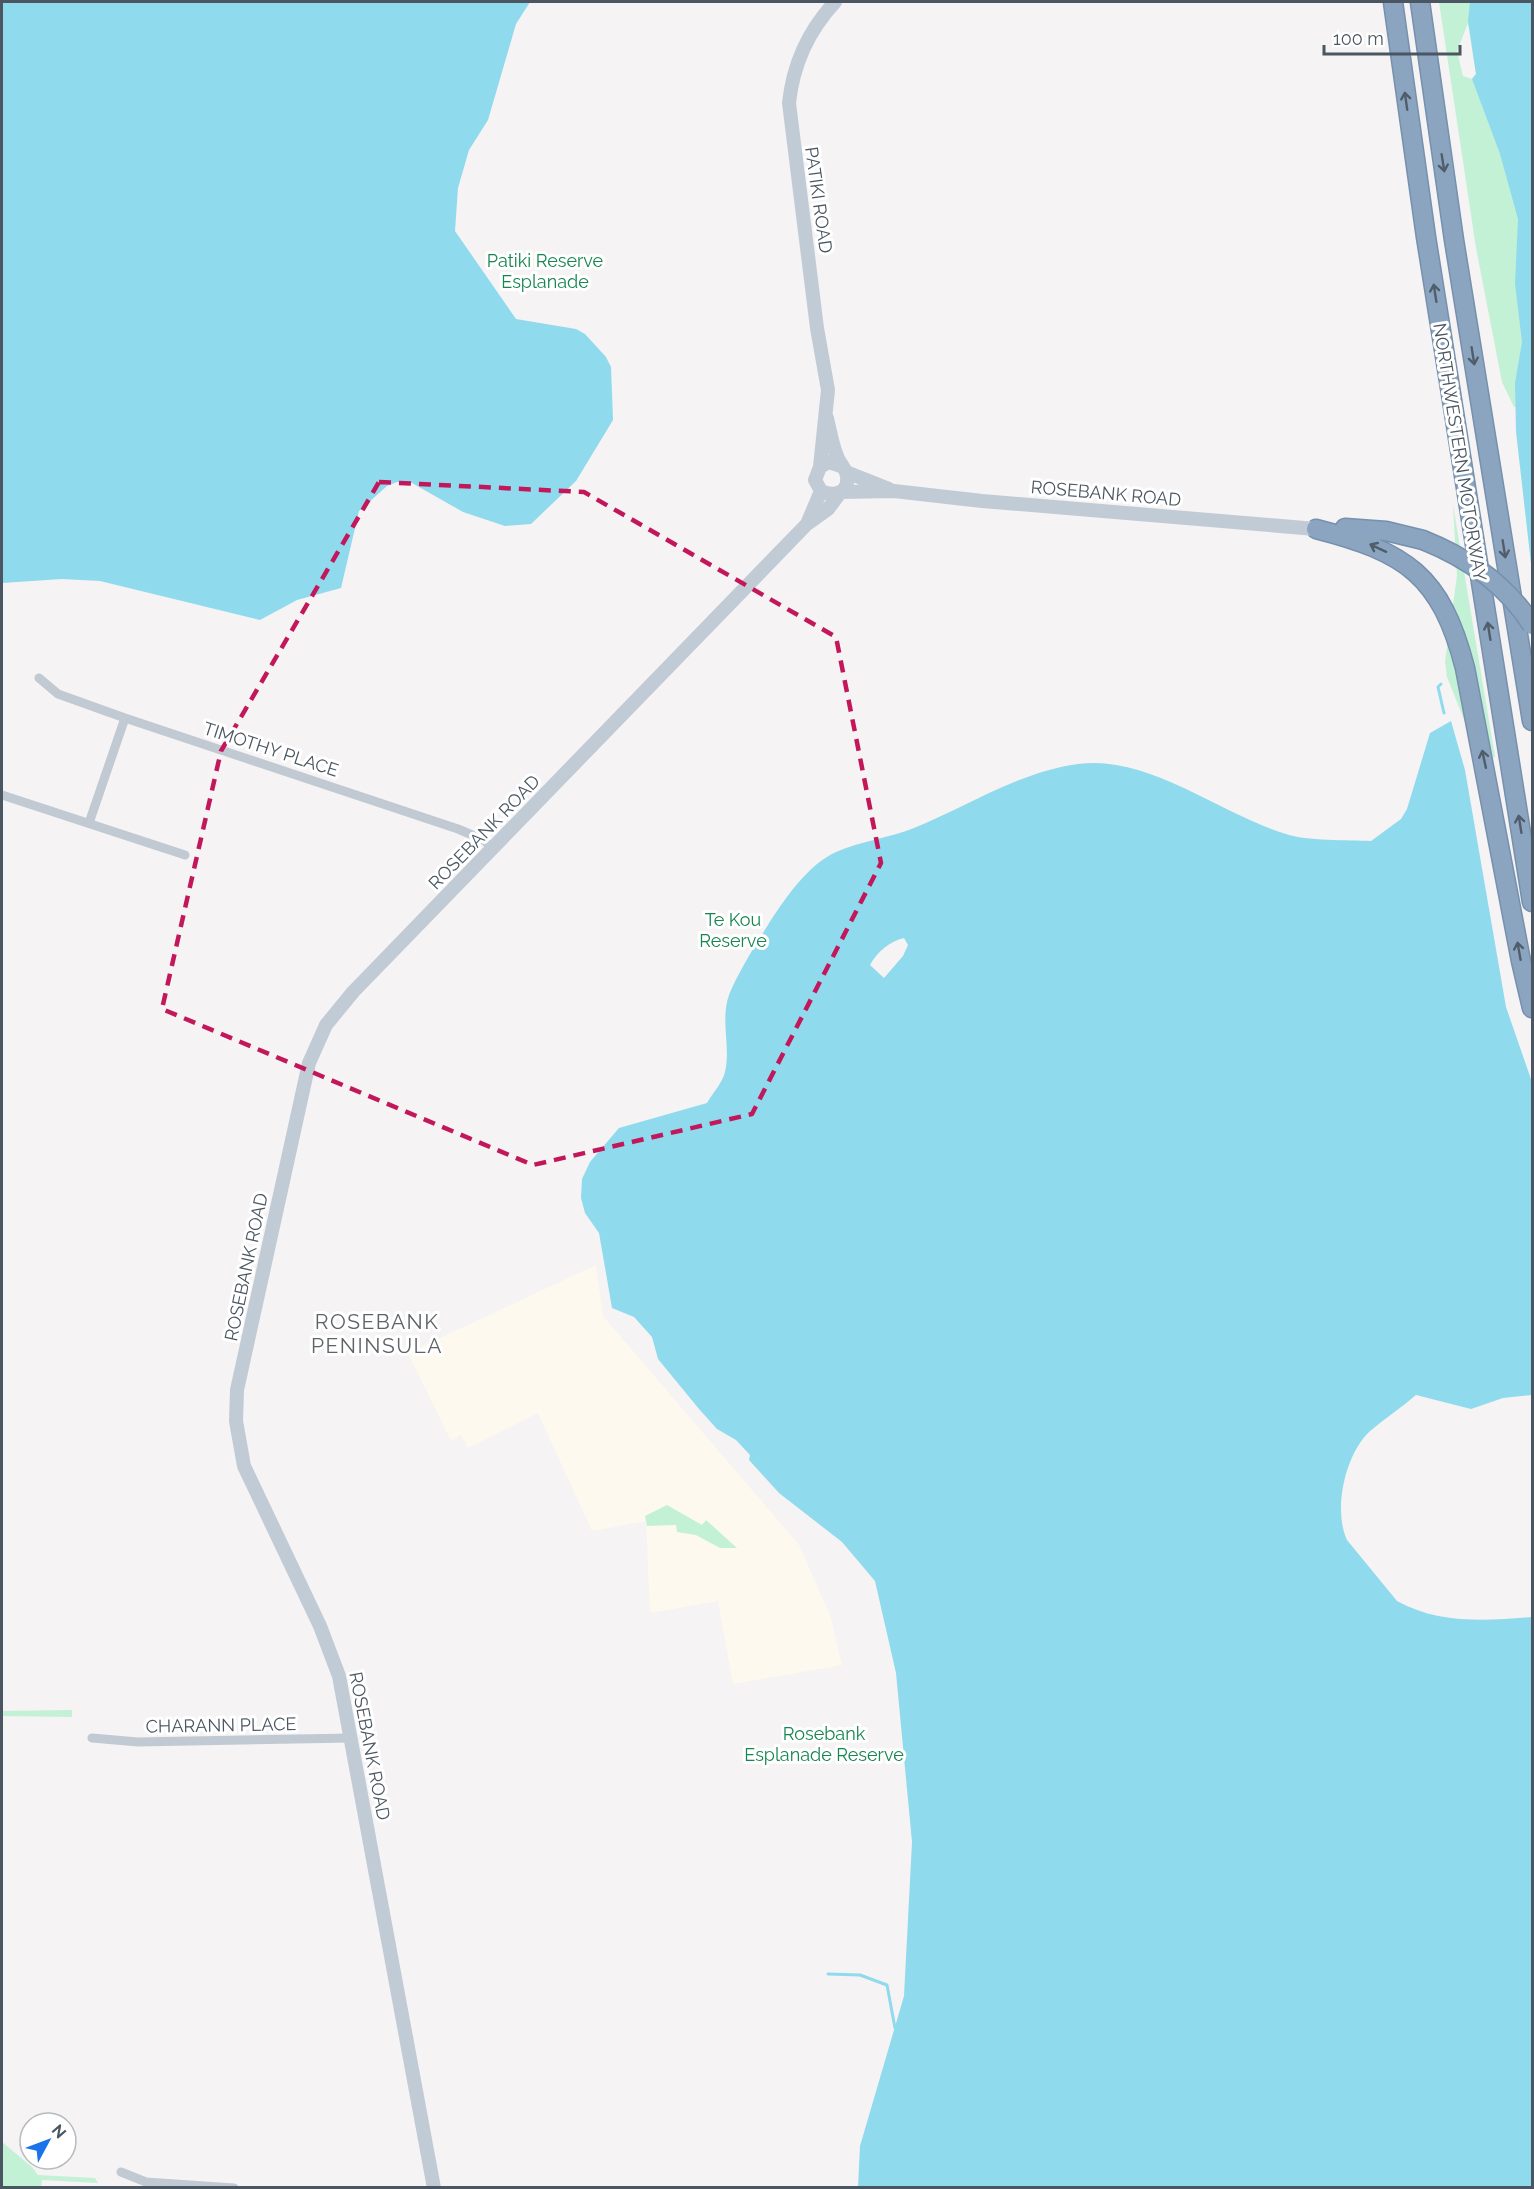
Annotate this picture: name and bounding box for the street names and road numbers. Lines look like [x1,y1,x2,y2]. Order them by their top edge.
street label: PATIKI ROAD [801,145,837,255]
street label: NORTHWESTERN MOTORWAY [1429,322,1491,583]
street label: ROSEBANK ROAD [1030,476,1182,510]
street label: TIMOTHY PLACE [201,717,341,781]
street label: ROSEBANK ROAD [424,770,544,894]
street label: ROSEBANK ROAD [220,1191,272,1343]
street label: ROSEBANK ROAD [345,1670,395,1822]
street label: CHARANN PLACE [145,1713,297,1737]

